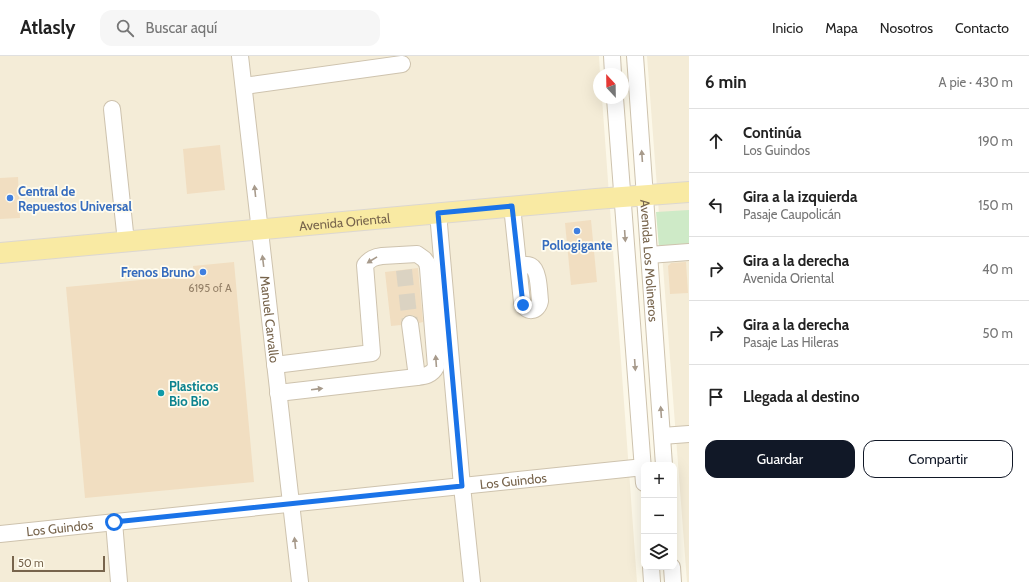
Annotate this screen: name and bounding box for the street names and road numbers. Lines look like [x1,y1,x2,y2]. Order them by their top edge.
street label: Avenida Los Molineros [637,199,662,323]
street label: Avenida Oriental [298,210,391,234]
street label: Manuel Carvallo [257,275,283,364]
street label: Los Guindos [479,469,548,492]
street label: Los Guindos [25,516,95,539]

